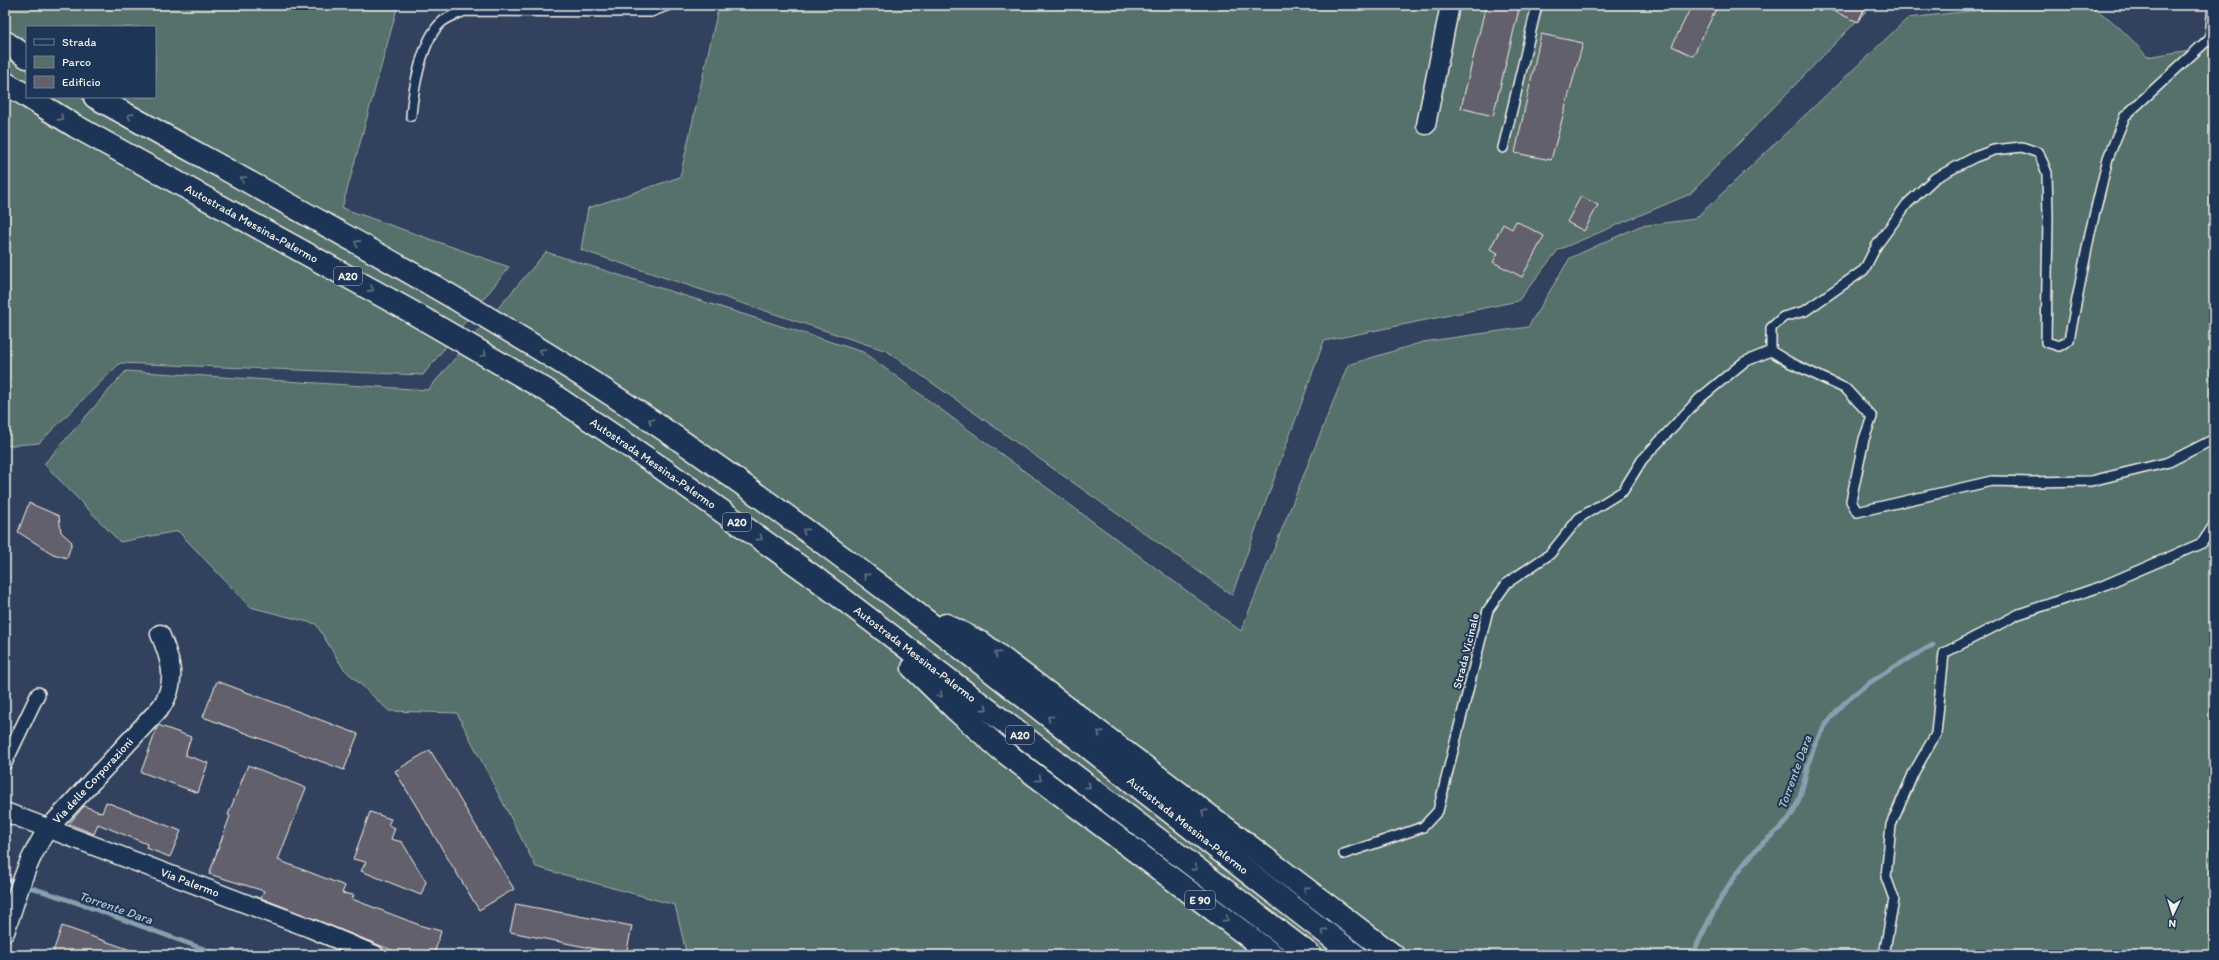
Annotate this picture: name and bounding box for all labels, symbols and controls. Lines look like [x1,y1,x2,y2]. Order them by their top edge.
legend [26,26,156,98]
text: Strada [62,35,97,49]
text: Parco [62,55,91,69]
text: Edificio [62,75,101,89]
one-way arrow [57,113,64,120]
one-way arrow [126,113,134,121]
one-way arrow [240,177,247,184]
street label: Autostrada Messina-Palermo [183,181,321,266]
one-way arrow [354,240,361,247]
road number: A20 [334,267,362,285]
one-way arrow [367,284,374,292]
one-way arrow [539,348,546,355]
one-way arrow [480,349,487,356]
street label: Autostrada Messina-Palermo [587,415,719,512]
one-way arrow [648,419,655,426]
road number: A20 [723,513,751,531]
one-way arrow [803,529,810,536]
one-way arrow [756,533,763,541]
one-way arrow [864,574,871,581]
street label: Autostrada Messina-Palermo [851,603,979,705]
street label: Strada Vicinale [1450,612,1482,690]
one-way arrow [994,652,1001,659]
one-way arrow [935,690,943,697]
one-way arrow [980,703,987,710]
one-way arrow [1047,715,1054,722]
road number: A20 [1006,726,1034,744]
one-way arrow [1097,731,1104,738]
water label: Torrente Dara [1774,733,1815,811]
street label: Via delle Corporazioni [49,735,136,827]
one-way arrow [1034,774,1041,781]
street label: Autostrada Messina-Palermo [1124,774,1251,877]
one-way arrow [1084,782,1091,789]
one-way arrow [1201,810,1208,817]
one-way arrow [1191,863,1198,870]
street label: Via Palermo [159,865,221,900]
one-way arrow [1304,887,1311,894]
water label: Torrente Dara [77,888,155,927]
road number: E 90 [1185,891,1215,909]
north arrow [2153,894,2193,934]
one-way arrow [1221,915,1228,922]
text: N [2168,917,2177,930]
one-way arrow [1322,929,1329,936]

